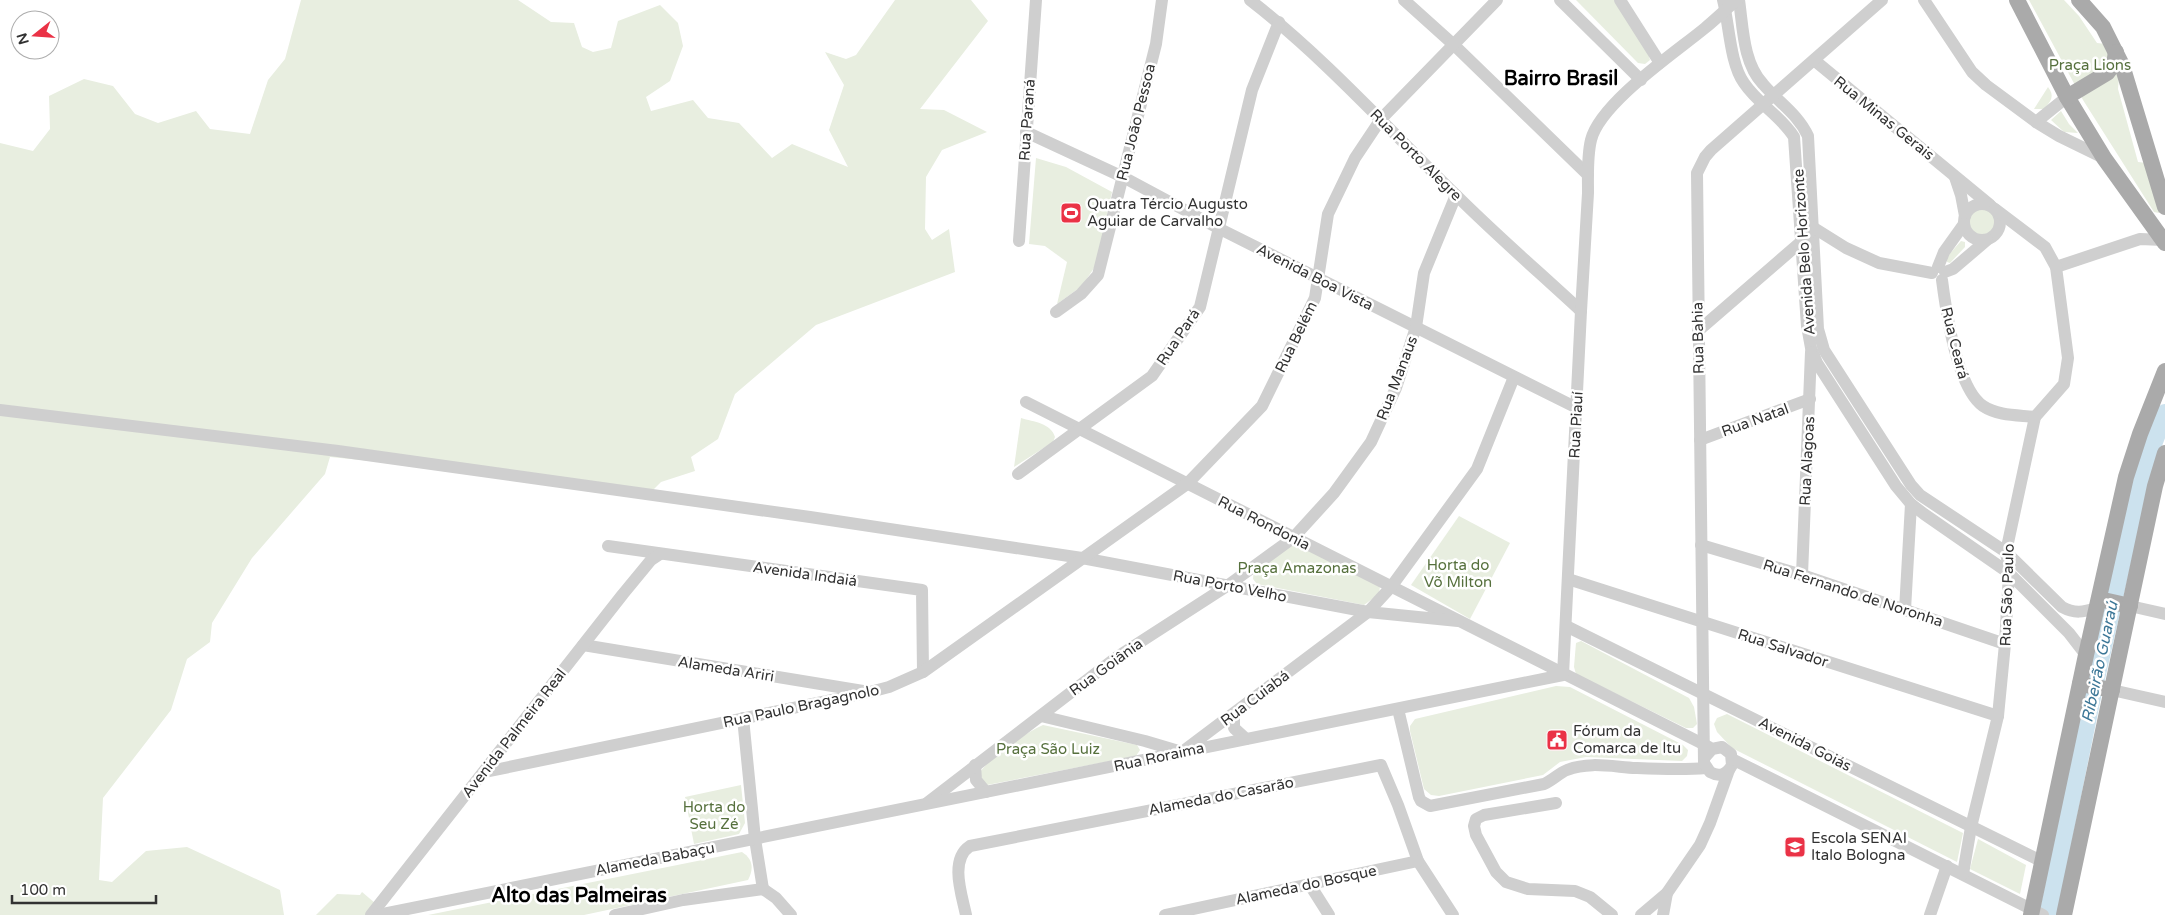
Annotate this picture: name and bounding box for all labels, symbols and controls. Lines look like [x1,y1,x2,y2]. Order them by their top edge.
north arrow [10,10,60,60]
text: N [13,31,33,47]
park label: Praça Lions [2049,56,2131,74]
street label: Rua João Pessoa [1113,62,1159,182]
district label: Bairro Brasil [1504,67,1618,91]
street label: Rua Minas Gerais [1830,72,1938,164]
street label: Rua Paraná [1015,78,1039,162]
street label: Rua Porto Alegre [1366,105,1466,205]
street label: Avenida Belo Horizonte [1789,168,1819,336]
place label: Quatra Tércio Augusto Aguiar de Carvalho [1087,195,1248,230]
sports icon: Quatra Tércio Augusto Aguiar de Carvalho [1059,201,1083,225]
street label: Avenida Boa Vista [1254,240,1376,314]
street label: Rua Belém [1271,298,1321,376]
street label: Rua Bahia [1688,302,1708,374]
street label: Rua Pará [1153,305,1203,369]
street label: Rua Ceará [1937,305,1973,381]
street label: Rua Manaus [1373,333,1421,423]
street label: Rua Piauí [1565,391,1587,459]
street label: Rua Natal [1719,400,1791,440]
street label: Rua Alagoas [1796,416,1818,506]
street label: Rua Rondonia [1215,492,1313,554]
street label: Rua São Paulo [1996,543,2018,647]
street label: Rua Fernando de Noronha [1761,555,1945,631]
park label: Horta do Võ Milton [1424,556,1492,591]
street label: Avenida Indaiá [752,558,858,590]
park label: Praça Amazonas [1237,559,1357,577]
street label: Rua Porto Velho [1172,566,1288,606]
water label: Ribeirão Guaraú [2077,598,2123,724]
street label: Rua Salvador [1735,625,1831,671]
street label: Rua Goiânia [1066,634,1146,700]
street label: Alameda Ariri [676,652,776,686]
street label: Avenida Palmeira Real [458,665,570,801]
street label: Rua Cuiabá [1217,666,1293,730]
street label: Rua Paulo Bragagnolo [721,681,881,731]
street label: Avenida Goiás [1756,713,1854,775]
place label: Fórum da Comarca de Itu [1573,722,1681,757]
public building icon: Fórum da Comarca de Itu [1545,728,1569,752]
street label: Rua Roraima [1112,739,1206,775]
park label: Praça São Luiz [996,740,1100,758]
street label: Alameda do Casarão [1147,773,1295,819]
park label: Horta do Seu Zé [683,798,745,833]
place label: Escola SENAI Italo Bologna [1811,829,1907,864]
school or university icon: Escola SENAI Italo Bologna [1783,835,1807,859]
street label: Alameda Babaçu [594,839,716,879]
street label: Alameda do Bosque [1234,861,1378,909]
scale bar [12,872,156,904]
text: 100 m [20,881,66,899]
district label: Alto das Palmeiras [491,884,667,908]

